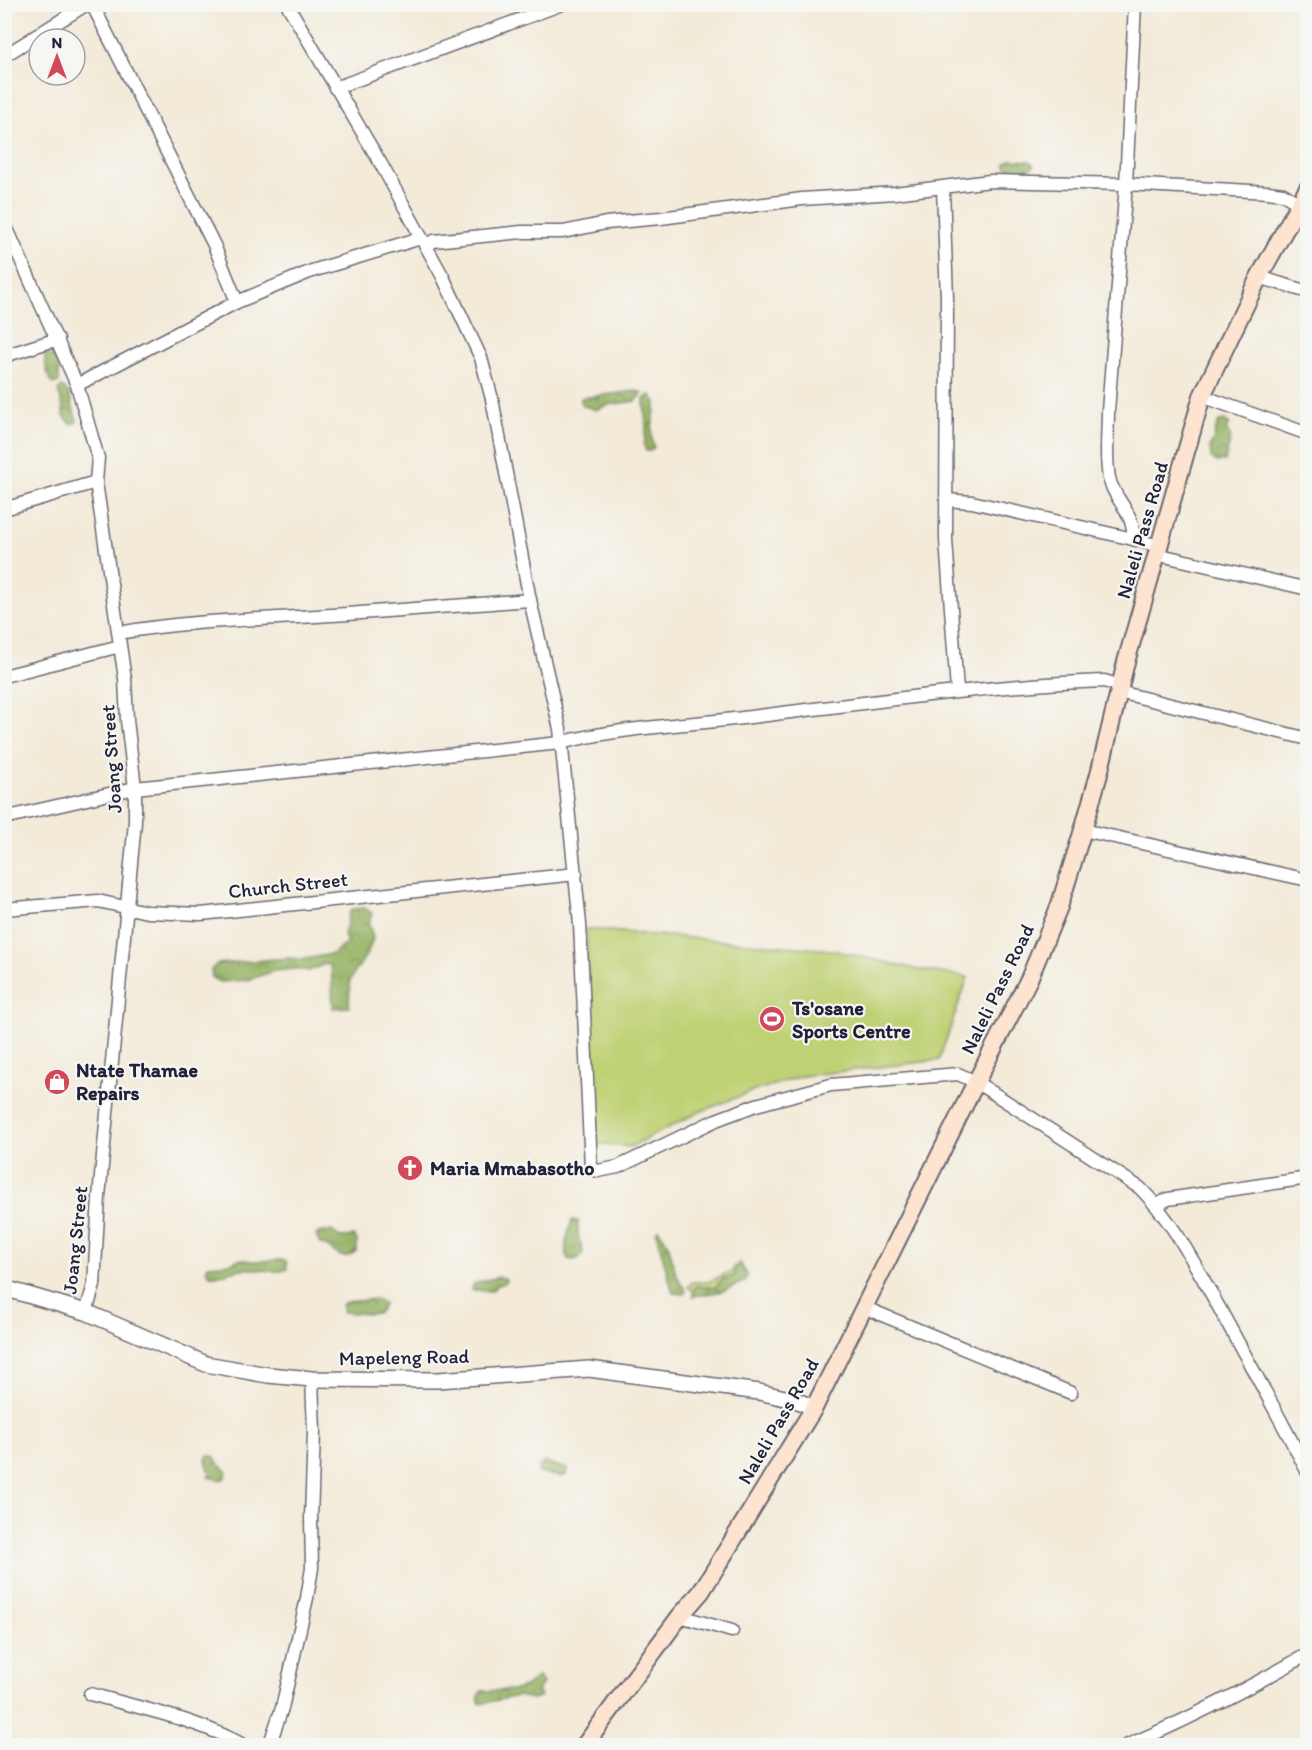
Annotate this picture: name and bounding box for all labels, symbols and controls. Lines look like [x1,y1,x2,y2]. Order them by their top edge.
north arrow [27,27,87,87]
text: N [52,33,62,52]
street label: Naleli Pass Road [1111,458,1173,601]
street label: Joang Street [95,703,127,814]
street label: Church Street [227,867,349,903]
street label: Naleli Pass Road [955,920,1039,1058]
place label: Ts'osane Sports Centre [791,996,911,1044]
sports icon: Ts'osane Sports Centre [757,1004,787,1034]
place label: Ntate Thamae Repairs [76,1058,198,1106]
shop icon: Ntate Thamae Repairs [42,1067,72,1097]
church icon: Maria Mmabasotho [395,1153,425,1183]
place label: Maria Mmabasotho [430,1156,594,1180]
street label: Joang Street [57,1184,93,1295]
street label: Mapeleng Road [339,1344,470,1370]
street label: Naleli Pass Road [732,1353,824,1488]

